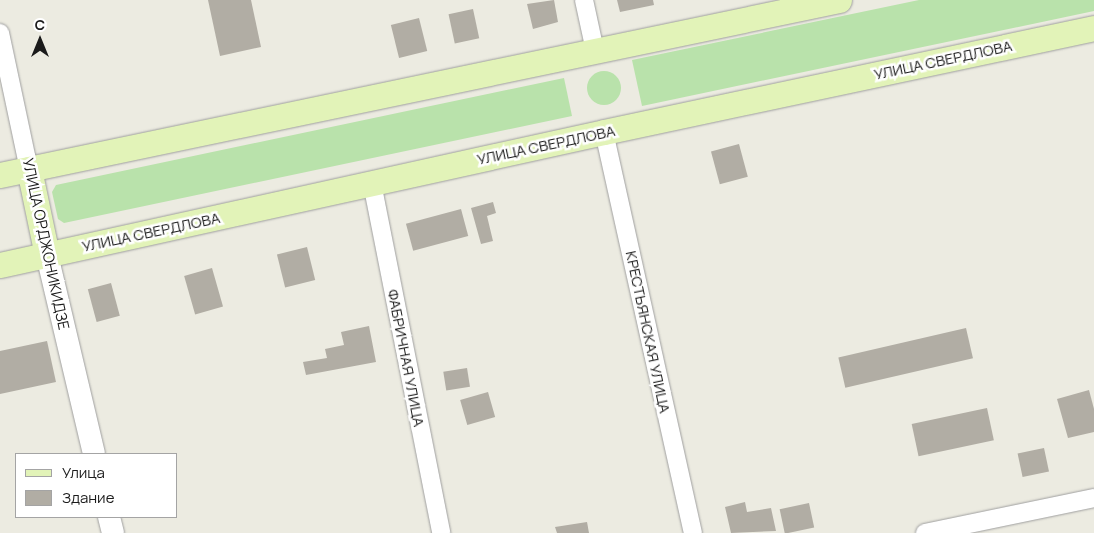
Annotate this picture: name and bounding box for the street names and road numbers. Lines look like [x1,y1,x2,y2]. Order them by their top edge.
street label: УЛИЦА СВЕРДЛОВА [872,37,1014,83]
street label: УЛИЦА СВЕРДЛОВА [475,122,617,168]
street label: УЛИЦА ОРДЖОНИКИДЗЕ [19,157,73,331]
street label: УЛИЦА СВЕРДЛОВА [80,209,222,255]
street label: КРЕСТЬЯНСКАЯ УЛИЦА [622,249,674,415]
street label: ФАБРИЧНАЯ УЛИЦА [384,288,428,428]

